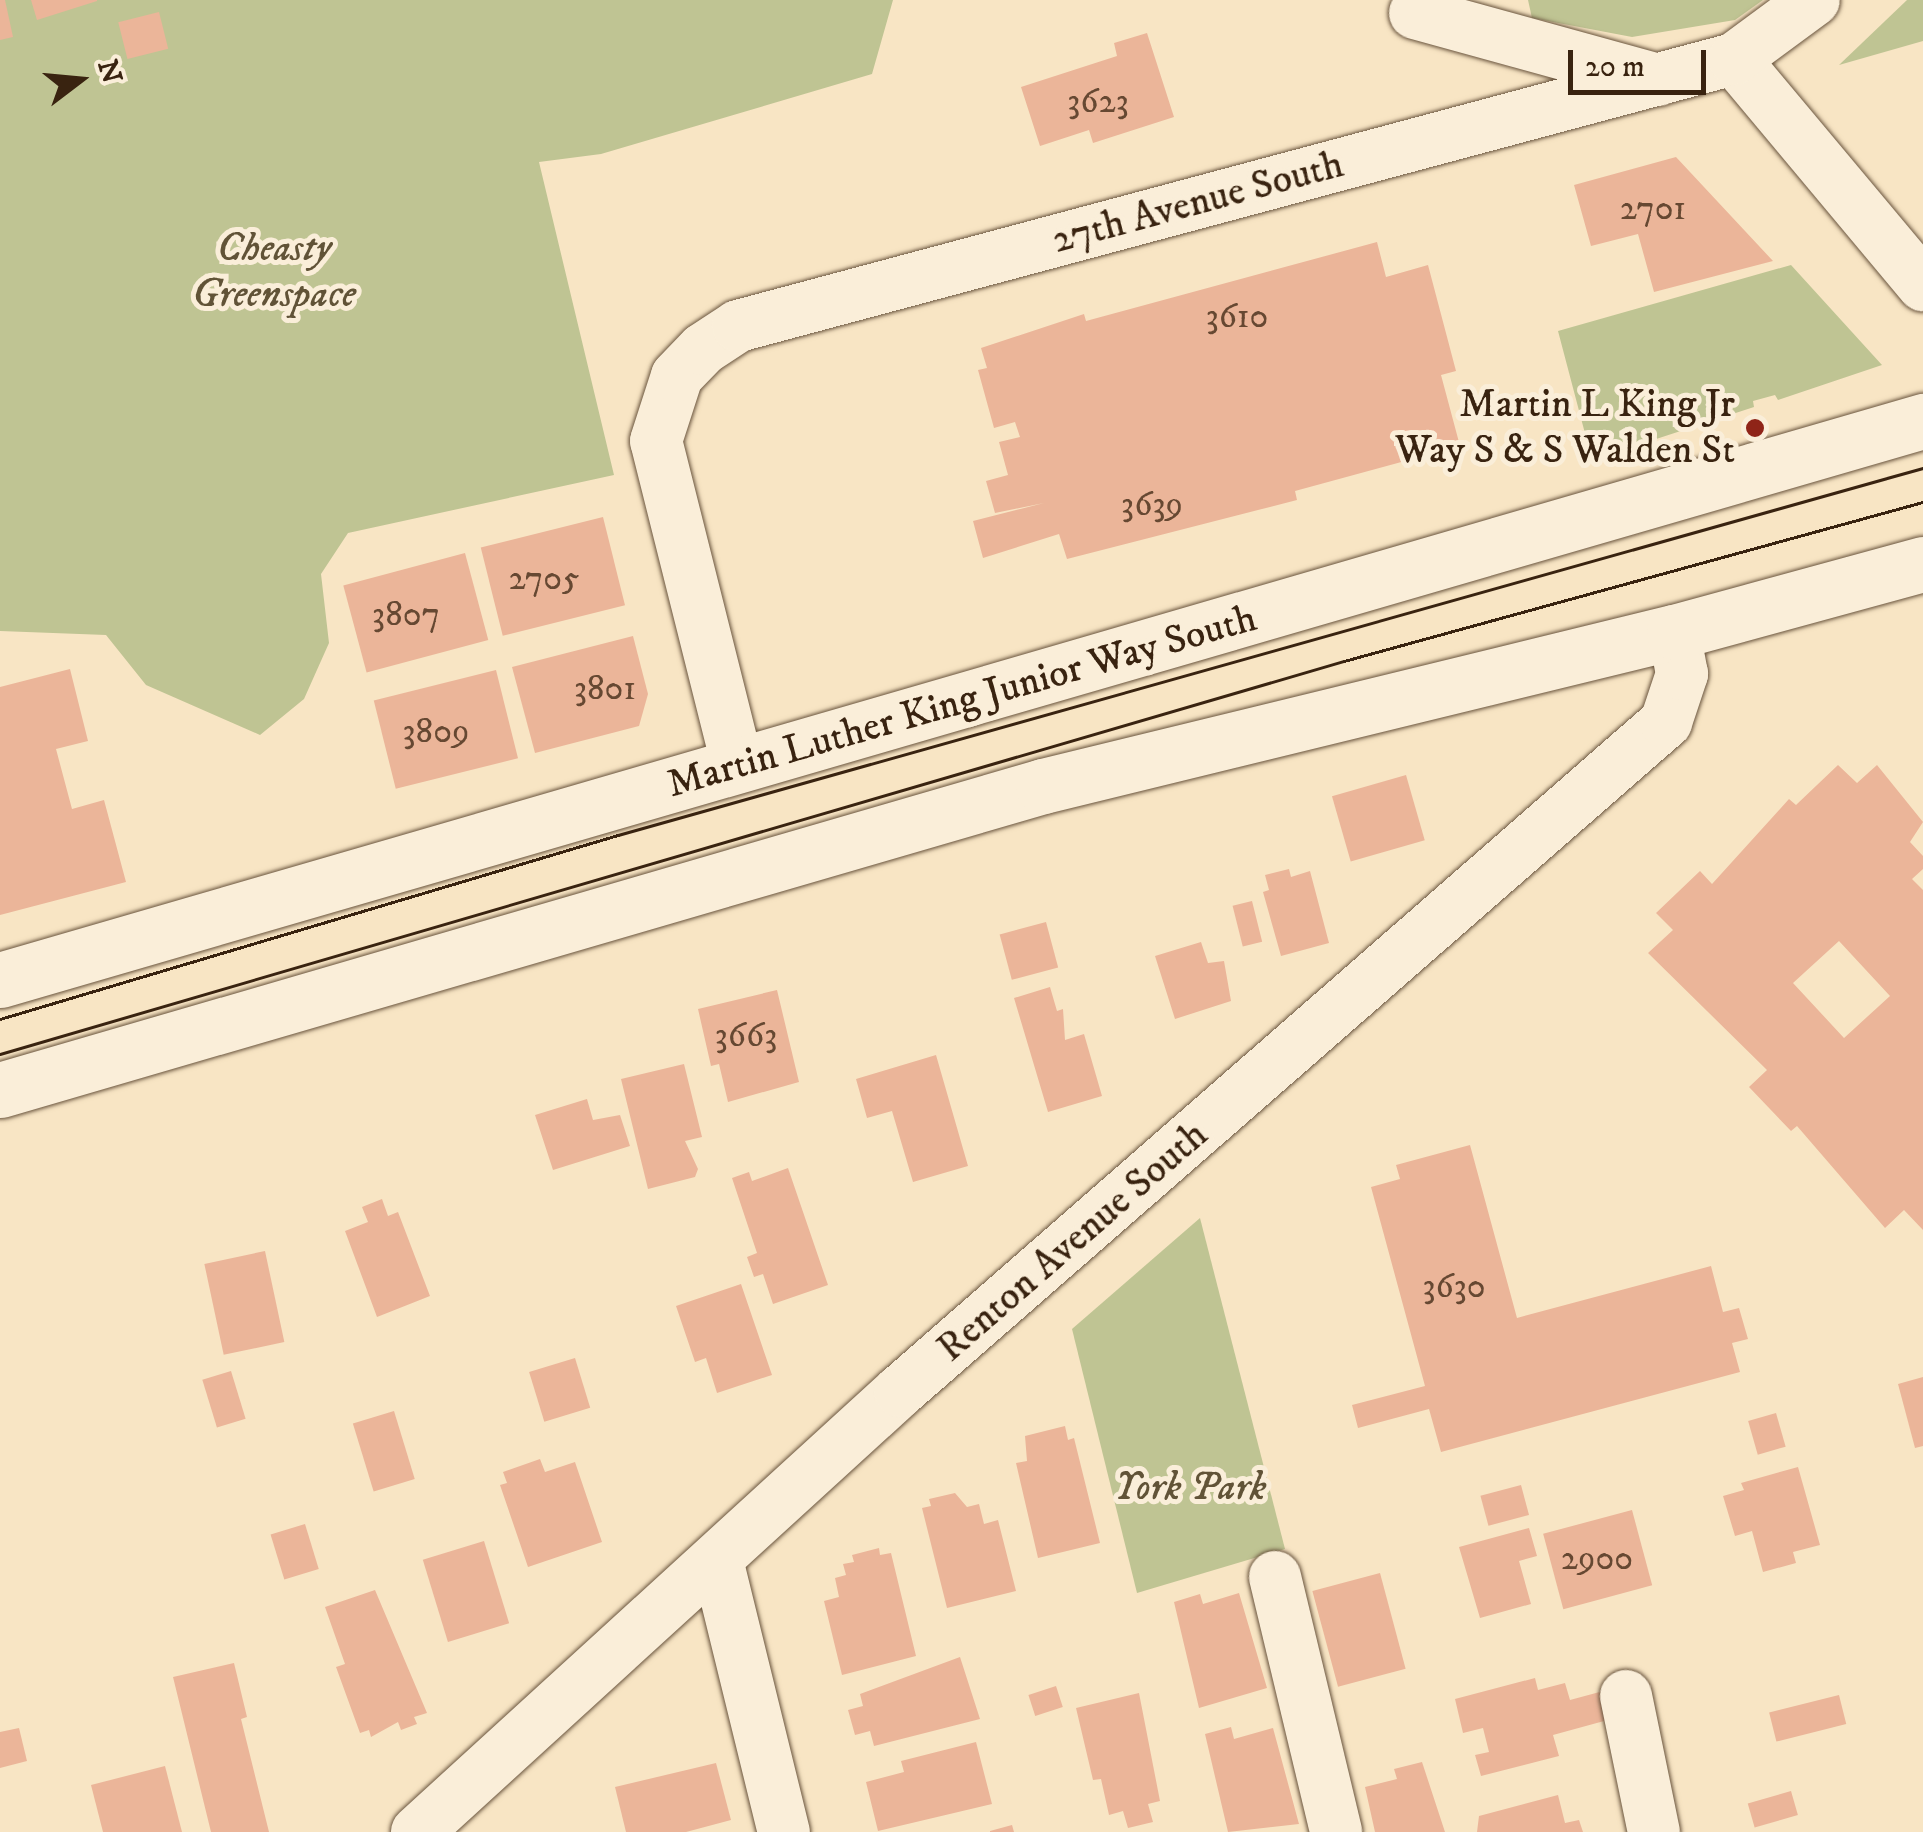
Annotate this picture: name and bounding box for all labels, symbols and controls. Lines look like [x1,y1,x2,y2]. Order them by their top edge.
north arrow [30,30,130,130]
scale bar [1573,30,1710,92]
text: 20 m [1585,49,1645,86]
text: N [89,56,129,87]
house number: 3623 [1067,81,1129,123]
street label: 27th Avenue South [1047,141,1349,265]
house number: 2701 [1620,188,1686,230]
park label: Cheasty Greenspace [192,225,356,319]
house number: 3610 [1206,296,1268,338]
place label: Martin L King Jr Way S & S Walden St [1395,381,1735,475]
marker: Martin L King Jr Way S & S Walden St [1744,417,1766,439]
house number: 3639 [1121,484,1183,526]
house number: 2705 [508,558,580,600]
house number: 3807 [372,594,440,636]
street label: Martin Luther King Junior Way South [662,595,1262,809]
house number: 3801 [574,668,636,710]
house number: 3809 [403,711,469,753]
house number: 3663 [715,1015,777,1057]
street label: Renton Avenue South [928,1111,1218,1373]
house number: 3630 [1422,1266,1486,1308]
park label: York Park [1114,1464,1266,1512]
house number: 2900 [1561,1538,1633,1580]

